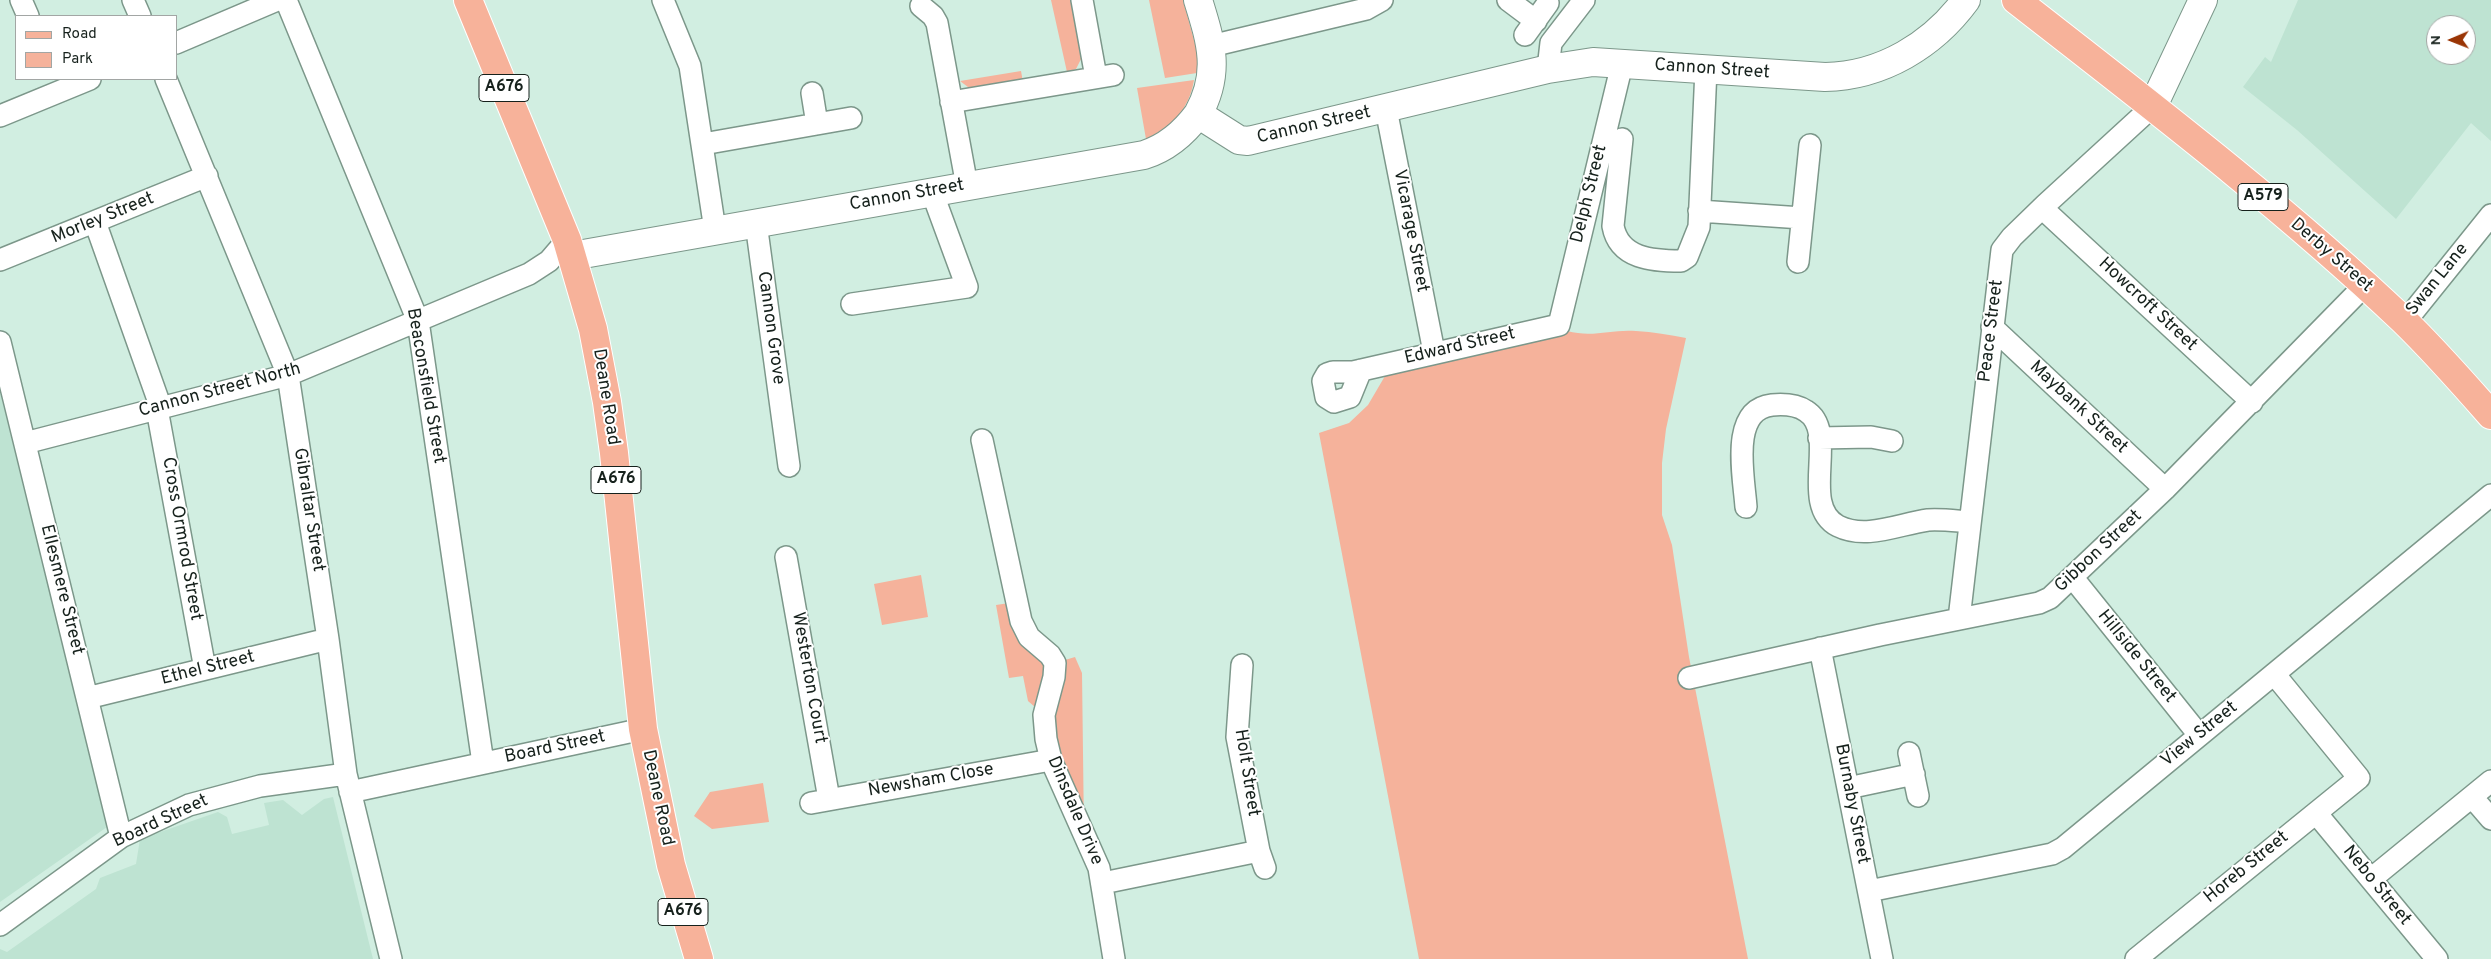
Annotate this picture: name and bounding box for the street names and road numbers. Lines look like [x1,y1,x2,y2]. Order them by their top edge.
street label: Cannon Street [1653,55,1771,85]
road number: A676 [479,75,529,102]
street label: Cannon Street [1255,102,1373,150]
street label: Delph Street [1567,143,1613,245]
street label: Vicarage Street [1387,168,1433,294]
street label: Cannon Street [848,175,966,217]
road number: A579 [2238,183,2288,210]
street label: Morley Street [49,189,157,249]
street label: Derby Street [2285,214,2377,298]
street label: Swan Lane [2402,239,2474,321]
street label: Howcroft Street [2093,254,2201,356]
street label: Cannon Grove [751,270,789,386]
street label: Peace Street [1975,278,2009,384]
street label: Beaconsfield Street [401,306,449,466]
street label: Edward Street [1402,324,1518,370]
street label: Deane Road [587,347,623,447]
street label: Maybank Street [2024,357,2132,459]
street label: Cannon Street North [137,359,303,423]
street label: Gibraltar Street [288,447,328,573]
street label: Cross Ormrod Street [156,456,206,622]
road number: A676 [591,466,641,494]
street label: Gibbon Street [2051,506,2147,598]
street label: Ellesmere Street [34,523,88,657]
street label: Hillside Street [2092,606,2180,708]
street label: Westerton Court [786,610,830,746]
street label: Ethel Street [159,647,257,691]
street label: View Street [2157,698,2243,772]
street label: Board Street [503,727,607,769]
street label: Holt Street [1228,728,1264,818]
street label: Burnaby Street [1829,742,1873,866]
street label: Deane Road [636,748,678,848]
street label: Dinsdale Drive [1041,753,1107,869]
street label: Newsham Close [867,759,995,803]
street label: Board Street [110,791,212,853]
street label: Horeb Street [2200,827,2294,909]
street label: Nebo Street [2337,842,2415,930]
road number: A676 [658,899,708,926]

